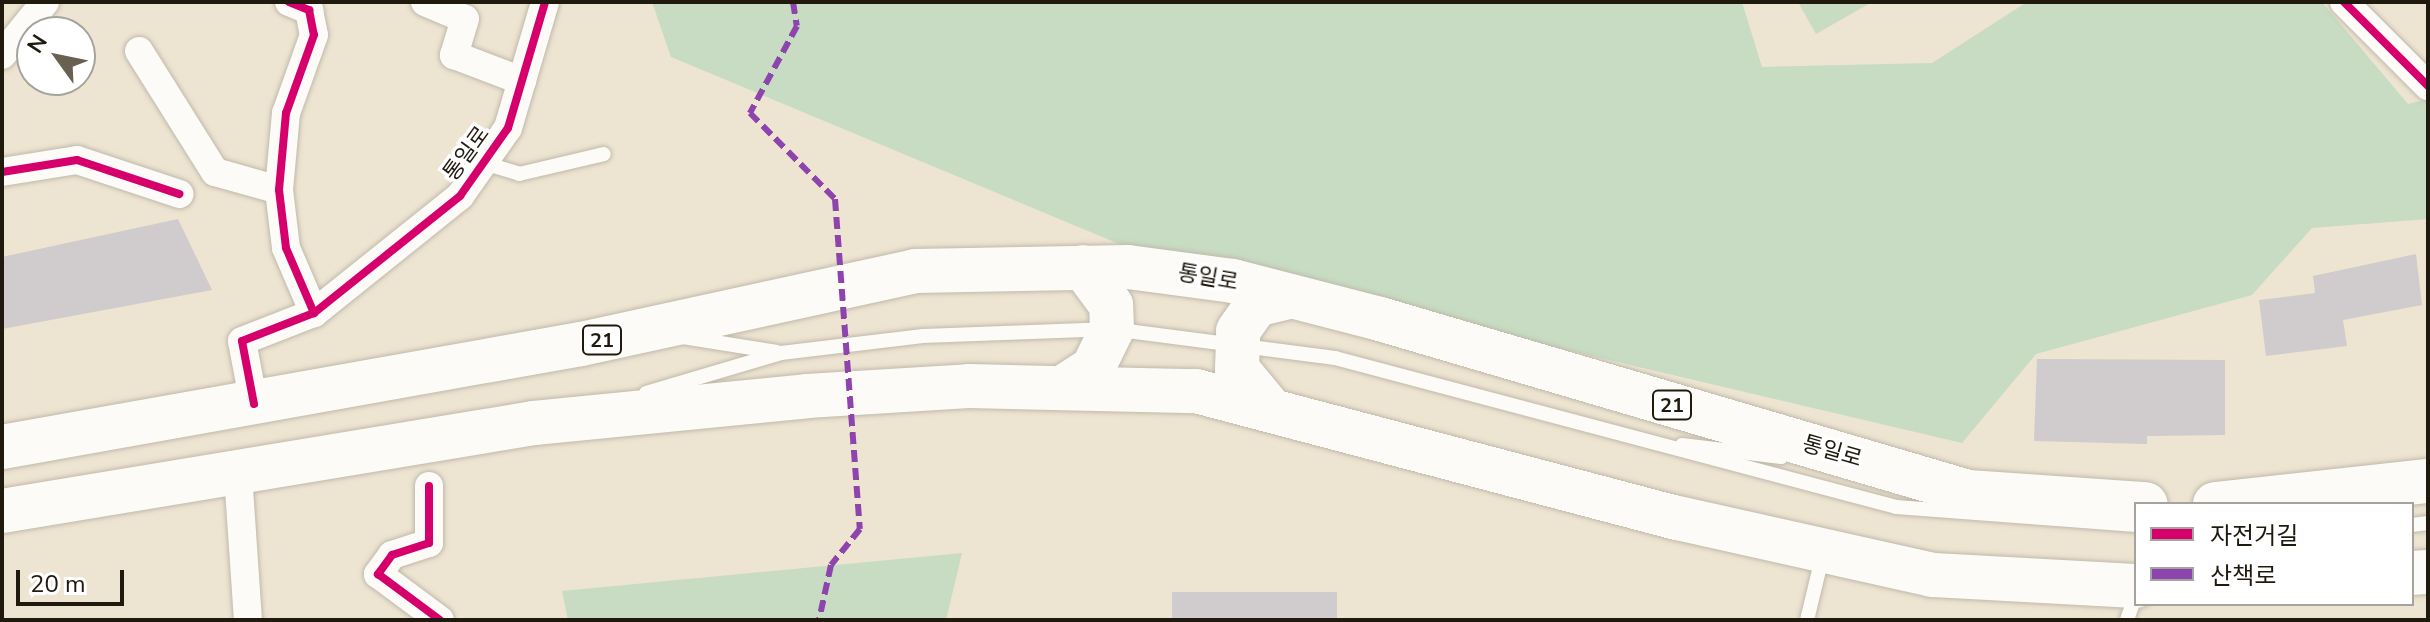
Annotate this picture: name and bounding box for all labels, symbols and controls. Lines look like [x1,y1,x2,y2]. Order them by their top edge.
north arrow [16,16,96,96]
text: N [20,29,55,59]
street label: 통일로 [438,122,496,186]
street label: 통일로 [1176,260,1240,296]
road number: 21 [582,324,622,356]
road number: 21 [1652,389,1692,421]
street label: 통일로 [1799,431,1865,473]
legend [2134,502,2414,606]
text: 자전거길 [2210,520,2298,552]
scale bar [20,554,128,604]
text: 산책로 [2210,560,2276,592]
text: 20 m [30,568,86,600]

